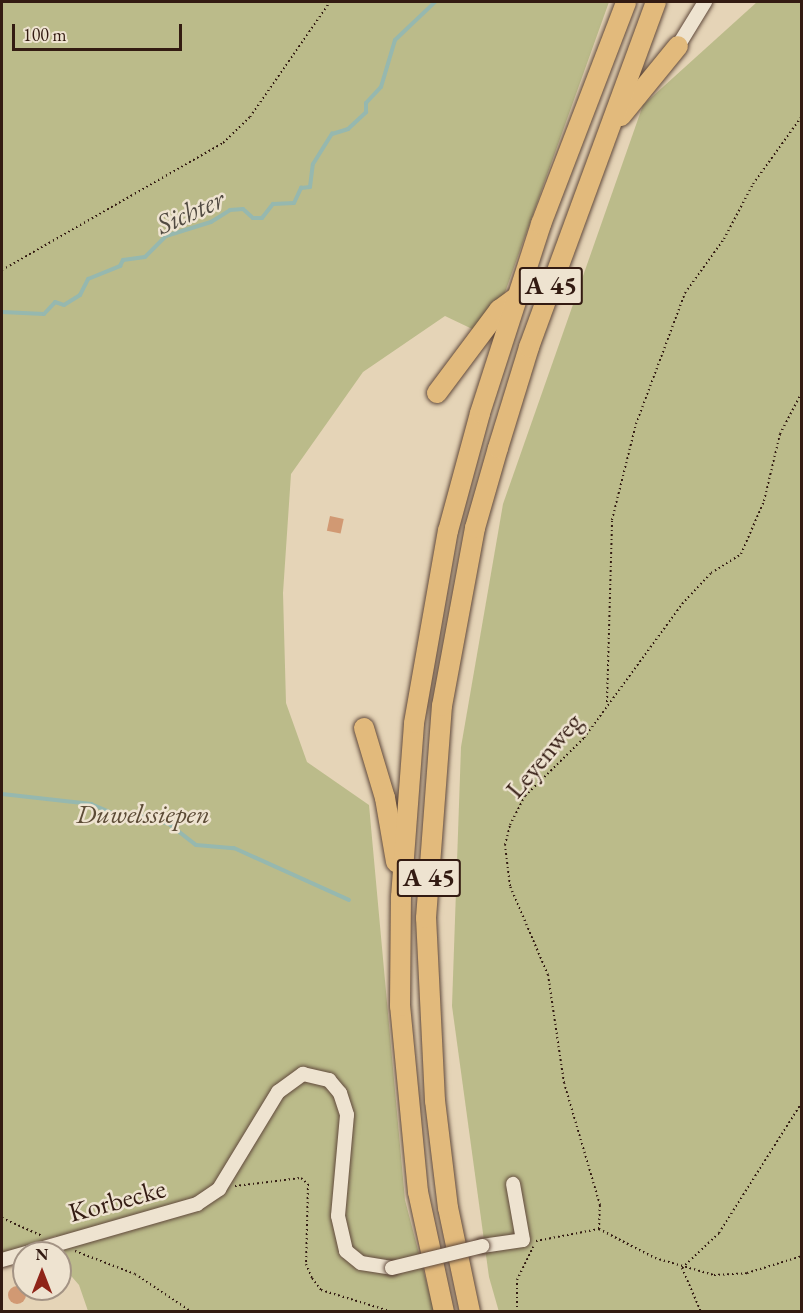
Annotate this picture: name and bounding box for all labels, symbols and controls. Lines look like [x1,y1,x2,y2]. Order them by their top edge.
scale bar [15,12,184,50]
text: 100 m [23,23,67,46]
water label: Sichter [151,181,229,241]
road number: A 45 [518,263,584,309]
street label: Leyenweg [498,706,588,804]
park label: Duwelssiepen [76,798,210,830]
road number: A 45 [396,855,462,901]
street label: Korbecke [65,1172,169,1228]
north arrow [12,1241,72,1301]
text: N [36,1244,48,1265]

